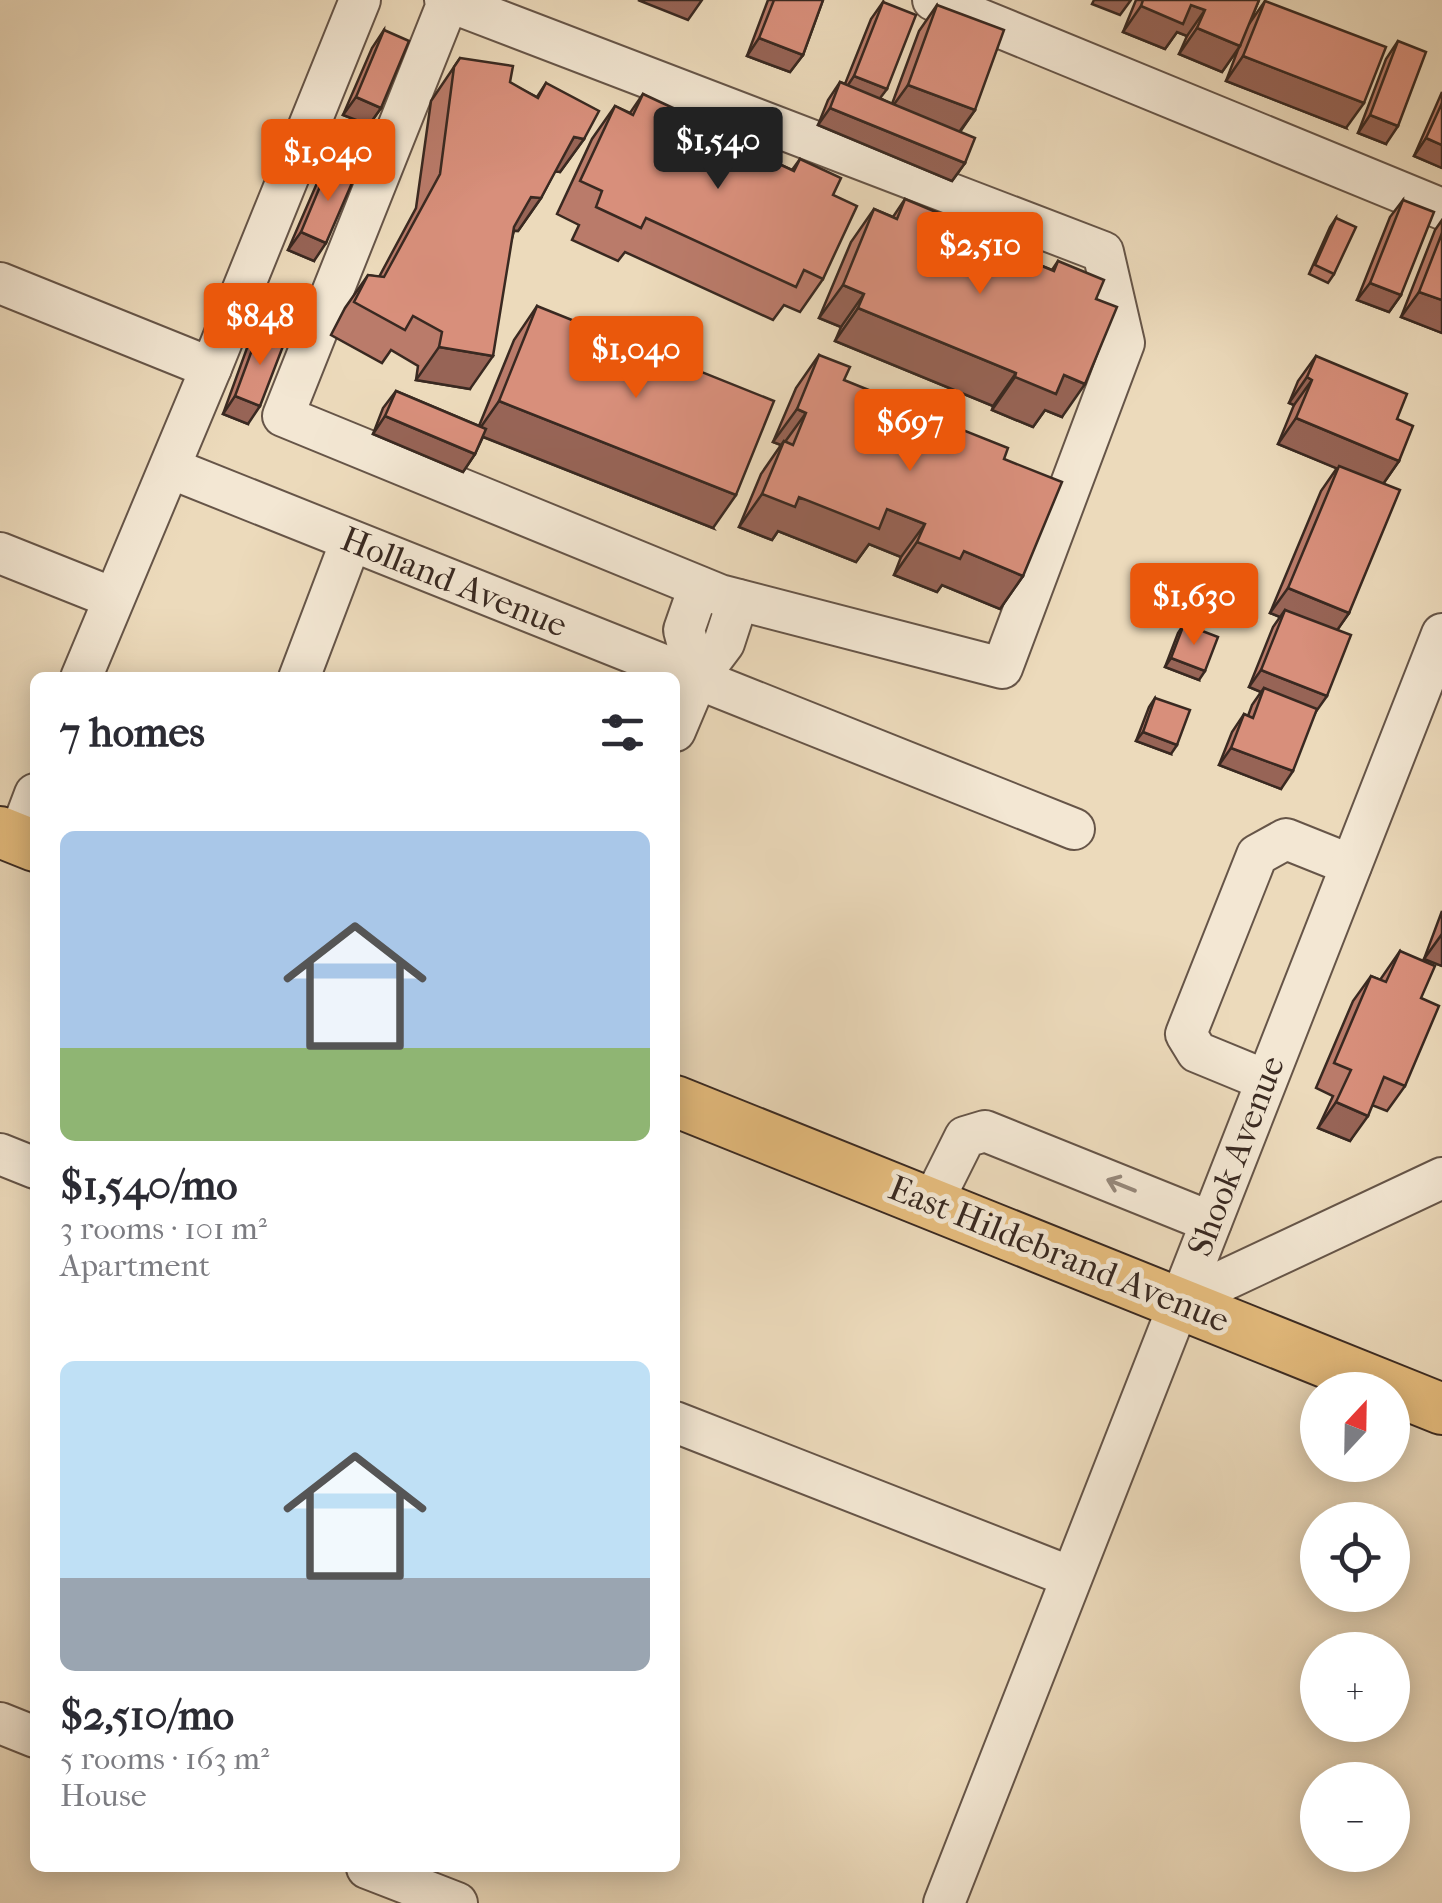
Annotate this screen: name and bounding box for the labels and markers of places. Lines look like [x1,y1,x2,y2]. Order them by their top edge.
pin: $1,540 [637,107,799,192]
pin: $1,040 [247,119,409,204]
pin: $2,510 [899,212,1061,297]
pin: $848 [201,283,319,368]
pin: $1,040 [555,316,717,401]
pin: $697 [851,389,969,474]
pin: $1,630 [1113,563,1275,648]

